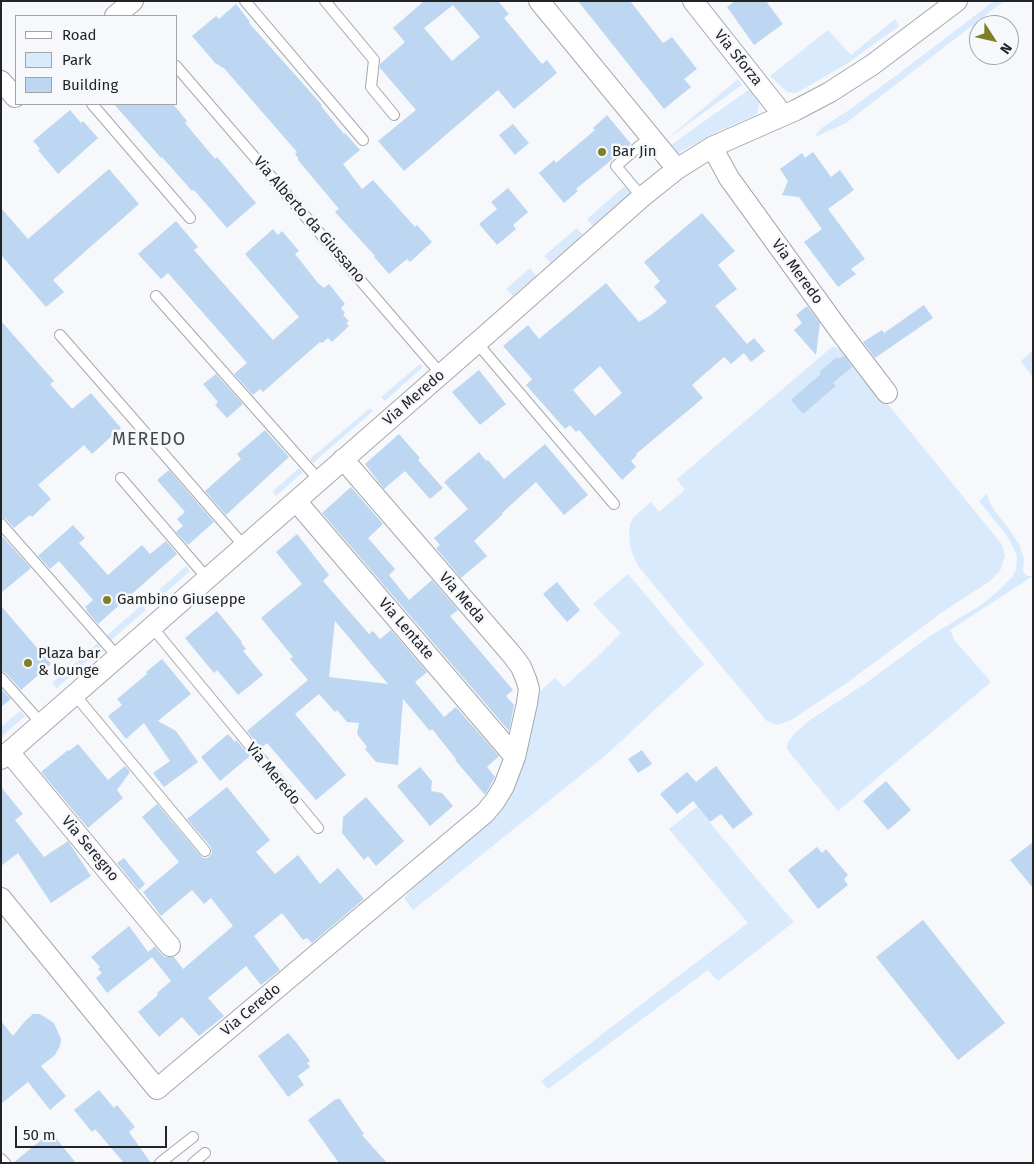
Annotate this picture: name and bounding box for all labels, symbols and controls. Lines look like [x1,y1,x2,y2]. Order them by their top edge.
legend [15,15,178,105]
north arrow [969,15,1019,65]
text: Road [62,26,97,44]
street label: Via Sforza [710,26,766,90]
text: N [996,40,1016,57]
text: Park [62,51,92,69]
text: Building [62,76,118,94]
place label: Bar Jin [612,143,657,161]
marker: Bar Jin [596,146,608,158]
street label: Via Alberto da Giussano [249,153,369,287]
street label: Via Meredo [767,236,827,308]
street label: Via Meredo [379,366,449,430]
district label: MEREDO [111,429,187,451]
street label: Via Meda [435,569,489,627]
place label: Gambino Giuseppe [117,591,246,609]
marker: Gambino Giuseppe [101,594,113,606]
street label: Via Lentate [374,595,438,663]
place label: Plaza bar & lounge [38,645,100,680]
marker: Plaza bar & lounge [22,657,34,669]
street label: Via Meredo [242,739,304,809]
street label: Via Seregno [57,813,123,885]
street label: Via Ceredo [218,980,284,1040]
scale bar [18,1116,170,1148]
text: 50 m [23,1126,56,1144]

